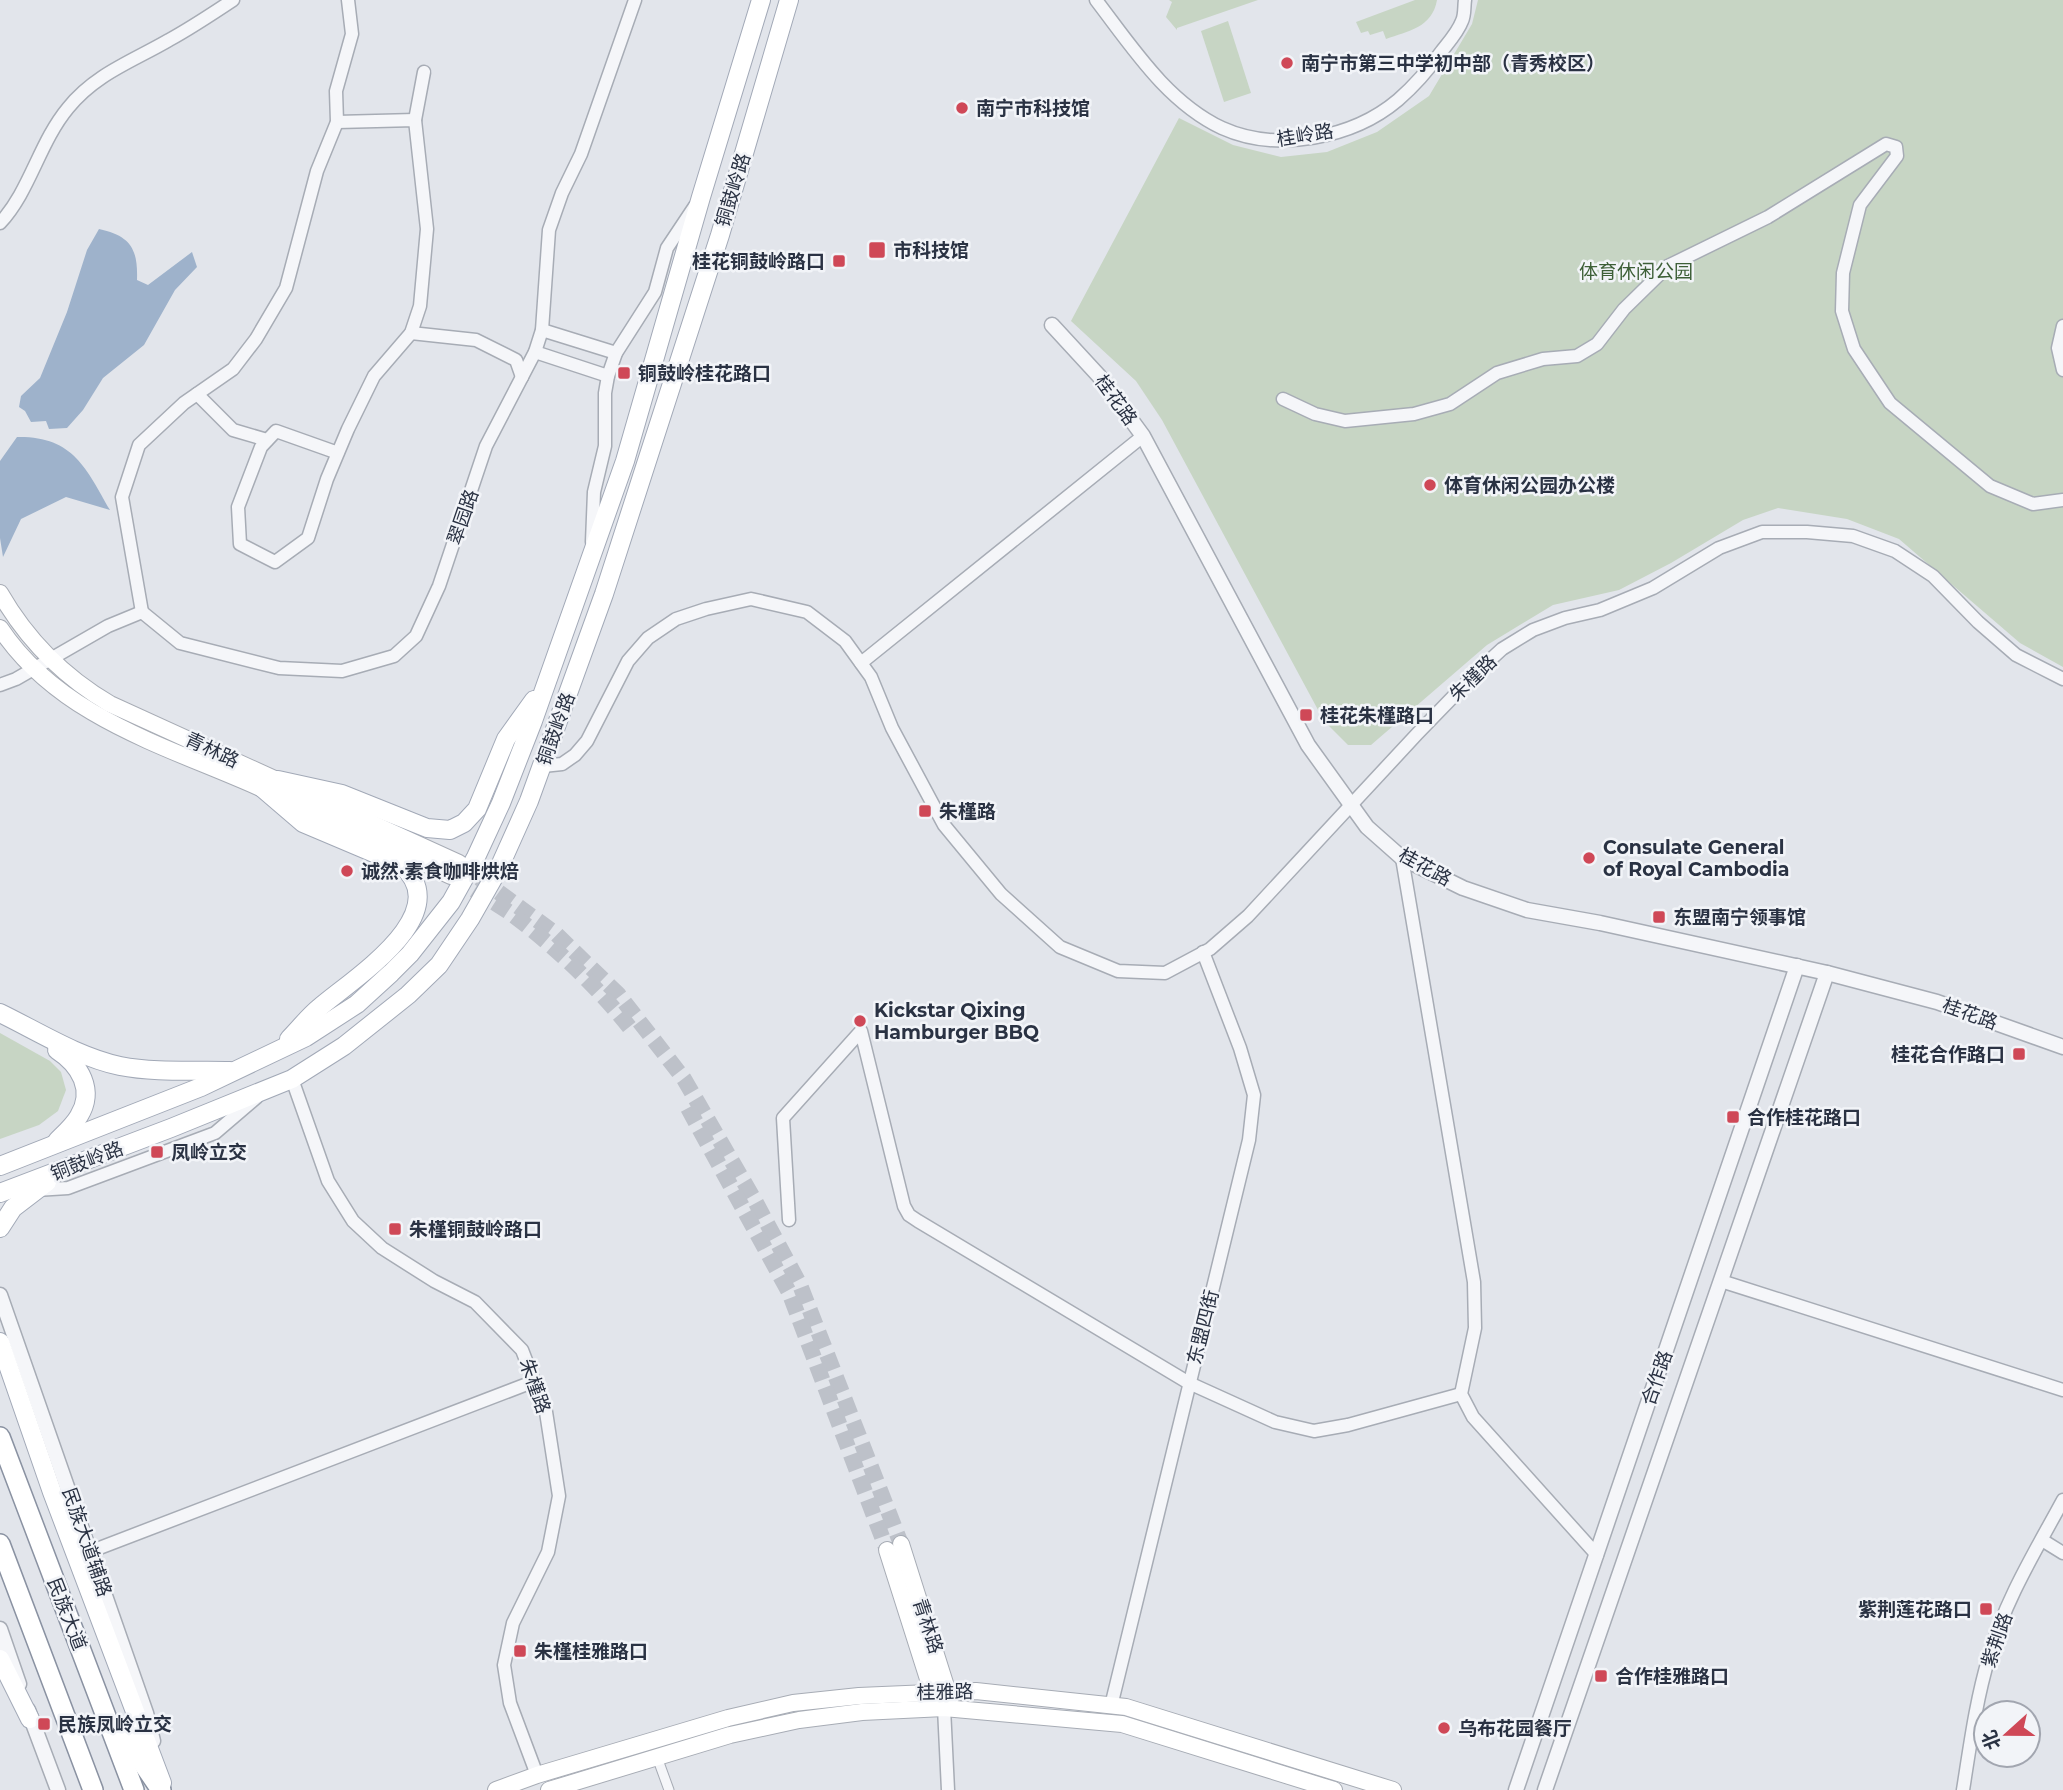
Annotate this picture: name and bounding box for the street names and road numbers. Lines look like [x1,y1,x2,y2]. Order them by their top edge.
street label: 桂岭路 [1275,119,1335,151]
street label: 铜鼓岭路 [711,150,755,230]
street label: 桂花路 [1090,370,1142,430]
street label: 翠园路 [443,486,483,548]
street label: 朱槿路 [1445,650,1501,706]
street label: 铜鼓岭路 [532,689,580,769]
street label: 青林路 [181,728,243,772]
street label: 桂花路 [1394,843,1456,891]
street label: 桂花路 [1939,993,2001,1035]
street label: 铜鼓岭路 [47,1137,127,1185]
street label: 东盟四街 [1183,1287,1223,1367]
street label: 合作路 [1637,1347,1677,1409]
street label: 朱槿路 [515,1355,555,1417]
street label: 民族大道辅路 [58,1484,116,1600]
street label: 民族大道 [43,1574,91,1654]
street label: 青林路 [908,1595,948,1657]
street label: 紫荆路 [1977,1609,2017,1671]
street label: 桂雅路 [916,1680,974,1704]

